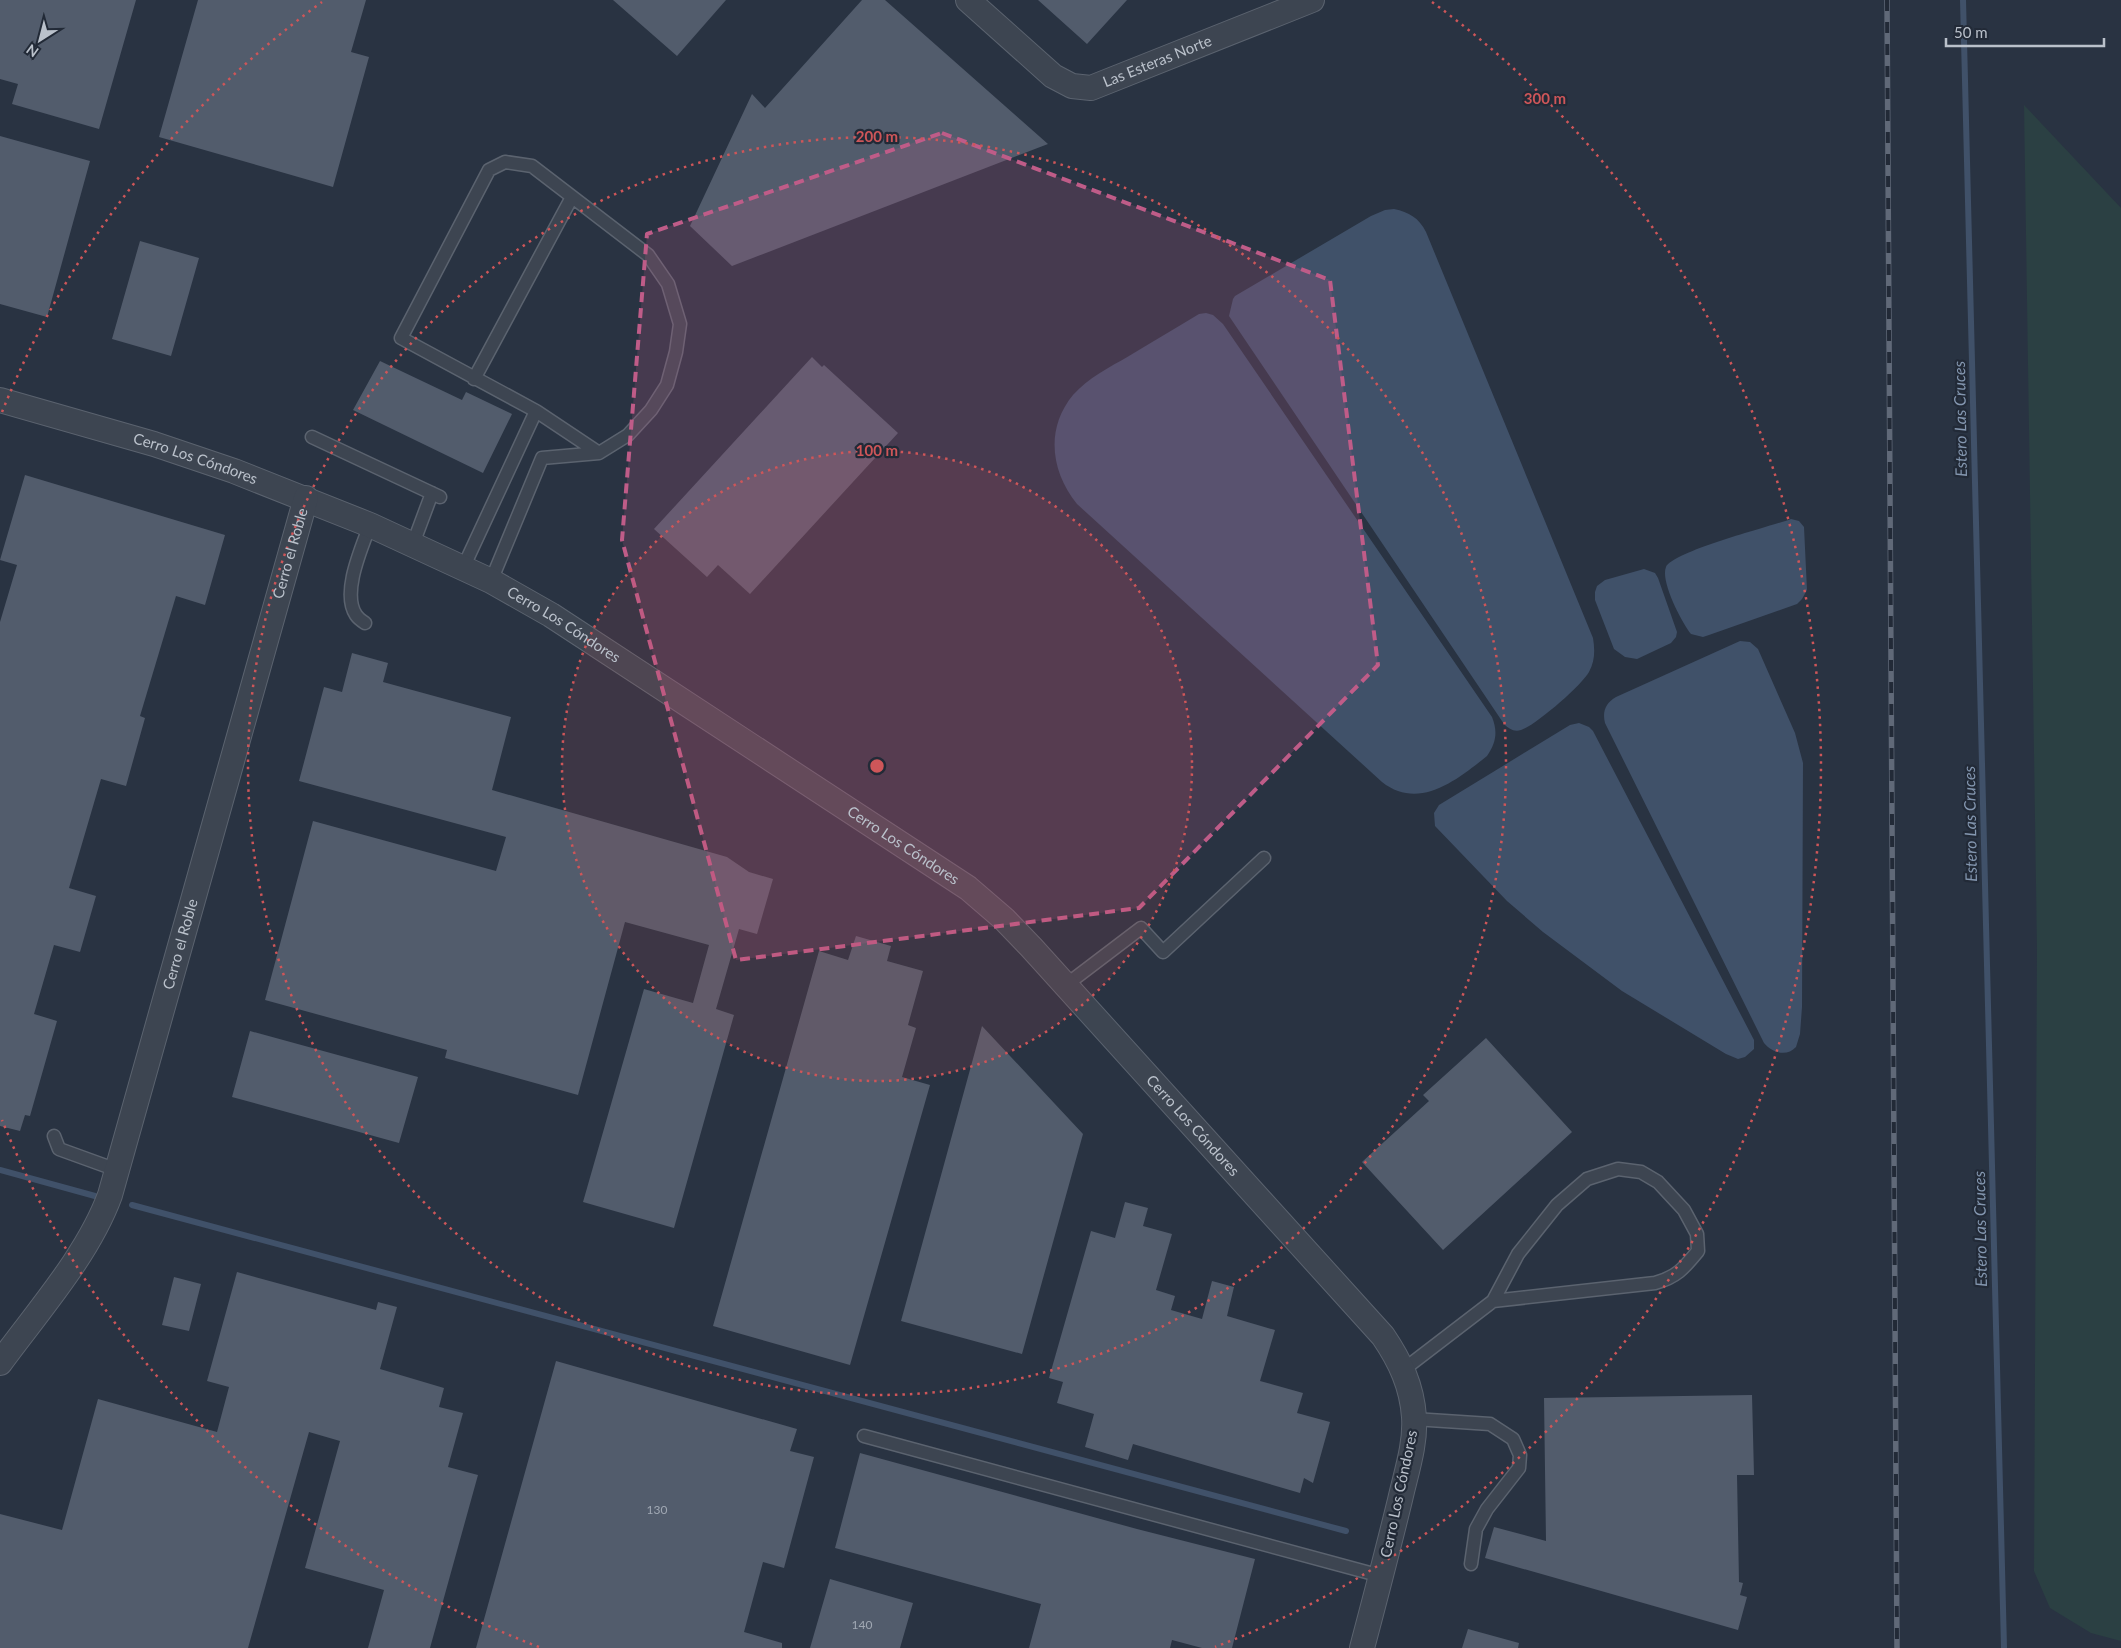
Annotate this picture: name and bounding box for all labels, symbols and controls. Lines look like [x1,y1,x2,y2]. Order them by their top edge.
north arrow [15,15,65,65]
scale bar [1946,15,2104,47]
text: 50 m [1954,23,1988,41]
street label: Las Esteras Norte [1100,31,1214,90]
text: N [23,41,41,61]
text: 300 m [1524,89,1566,107]
text: 200 m [856,127,898,145]
water label: Estero Las Cruces [1949,360,1970,477]
street label: Cerro Los Cóndores [131,429,260,487]
text: 100 m [856,441,898,459]
street label: Cerro el Roble [268,506,311,601]
street label: Cerro Los Cóndores [504,582,624,666]
centre of rings [868,757,886,775]
water label: Estero Las Cruces [1959,765,1980,882]
street label: Cerro Los Cóndores [844,801,963,888]
street label: Cerro el Roble [158,897,201,991]
street label: Cerro Los Cóndores [1143,1071,1244,1179]
water label: Estero Las Cruces [1969,1170,1990,1287]
street label: Cerro Los Cóndores [1376,1428,1420,1559]
house number: 130 [647,1502,667,1517]
house number: 140 [852,1617,872,1632]

